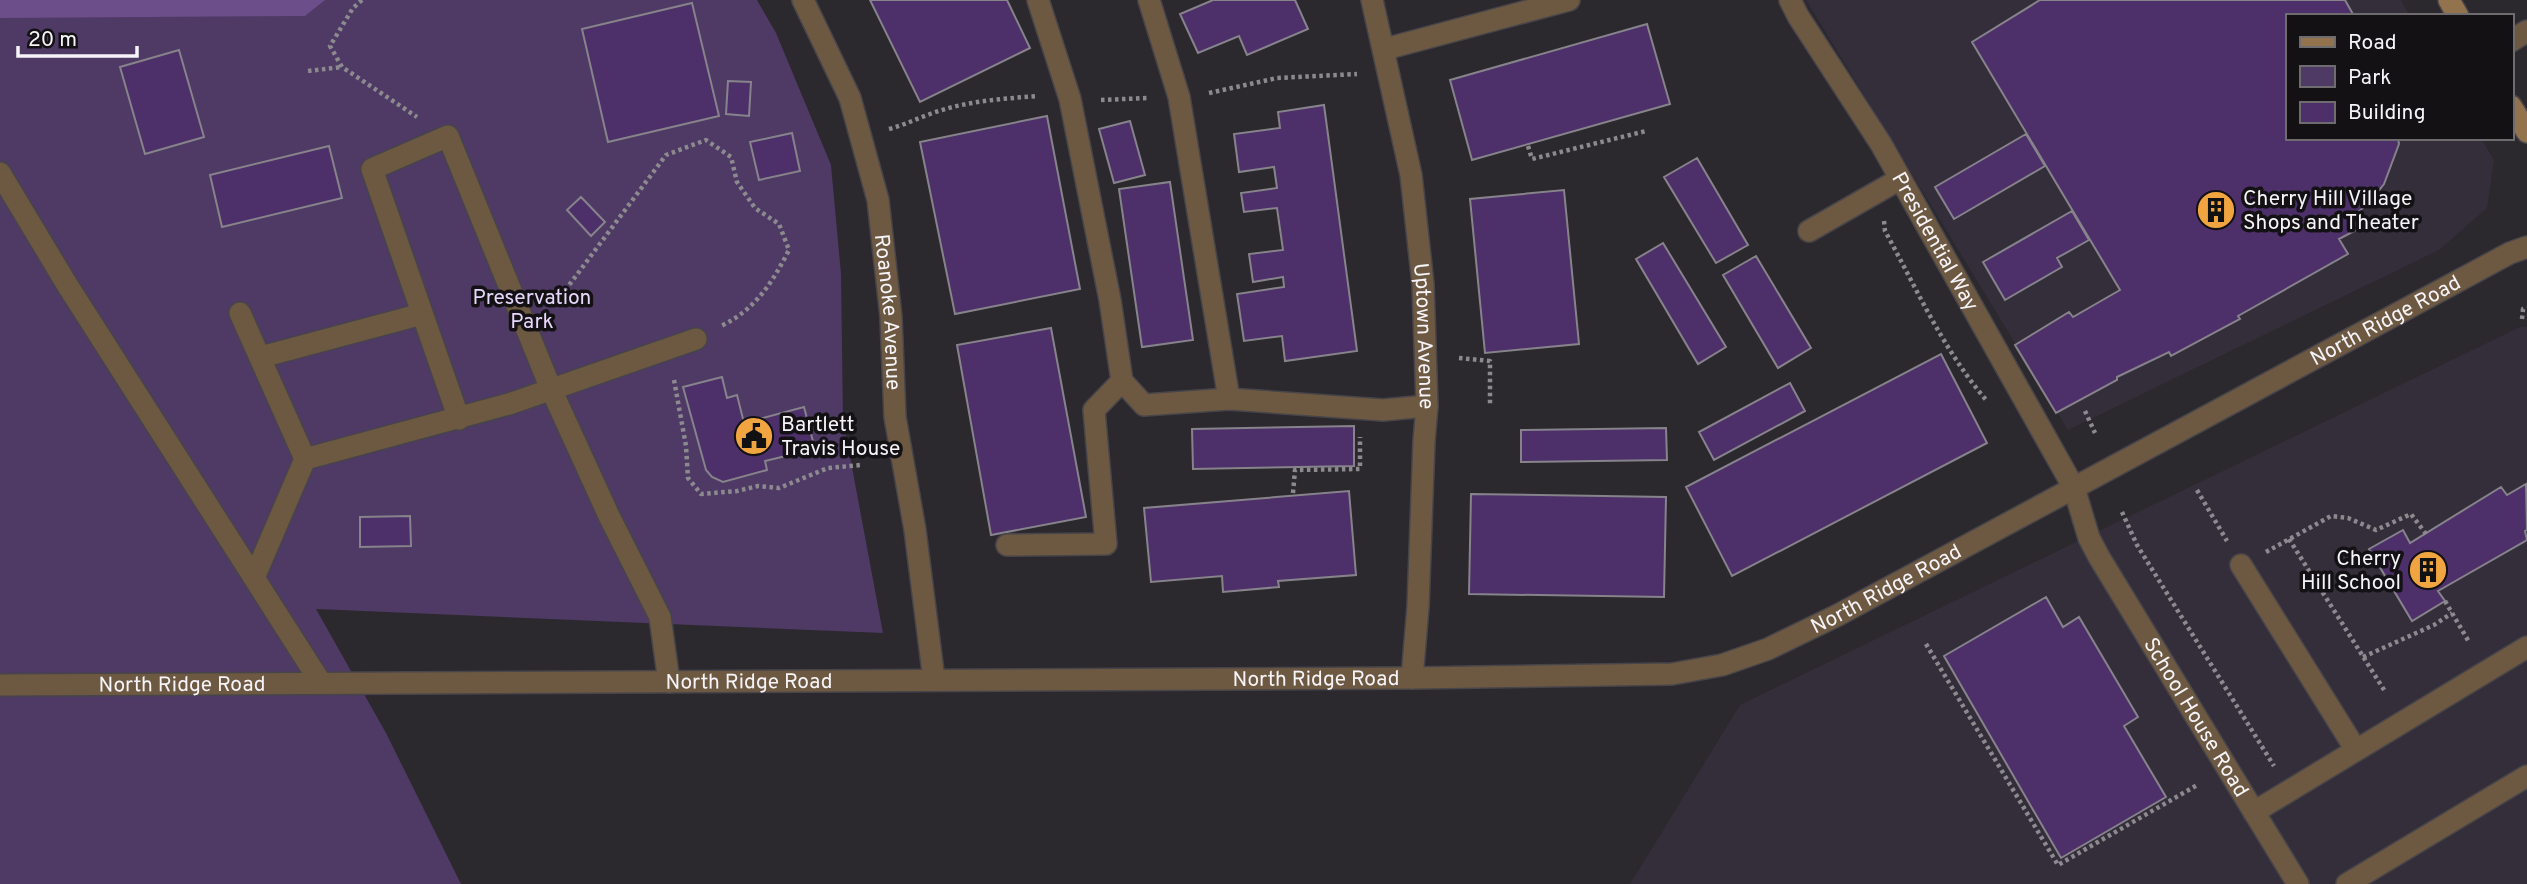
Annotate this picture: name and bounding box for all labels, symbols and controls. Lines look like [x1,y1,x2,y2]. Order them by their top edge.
scale bar [18,14,136,58]
legend [2286,14,2513,140]
text: 20 m [28,27,77,54]
text: Road [2348,30,2397,57]
text: Park [2348,65,2391,92]
text: Building [2348,100,2426,127]
street label: Presidential Way [1885,168,1984,316]
place label: Cherry Hill Village Shops and Theater [2243,186,2419,237]
building icon: Cherry Hill Village Shops and Theater [2195,189,2237,231]
street label: Roanoke Avenue [867,233,906,391]
street label: Uptown Avenue [1406,262,1439,410]
street label: North Ridge Road [2306,270,2466,373]
park label: Preservation Park [473,285,591,336]
place label: Bartlett Travis House [781,412,900,463]
public building icon: Bartlett Travis House [733,415,775,457]
street label: North Ridge Road [1807,539,1967,641]
place label: Cherry Hill School [2301,546,2401,597]
building icon: Cherry Hill School [2407,549,2449,591]
street label: School House Road [2136,633,2254,803]
street label: North Ridge Road [1232,666,1400,694]
street label: North Ridge Road [665,669,833,697]
street label: North Ridge Road [98,672,266,700]

